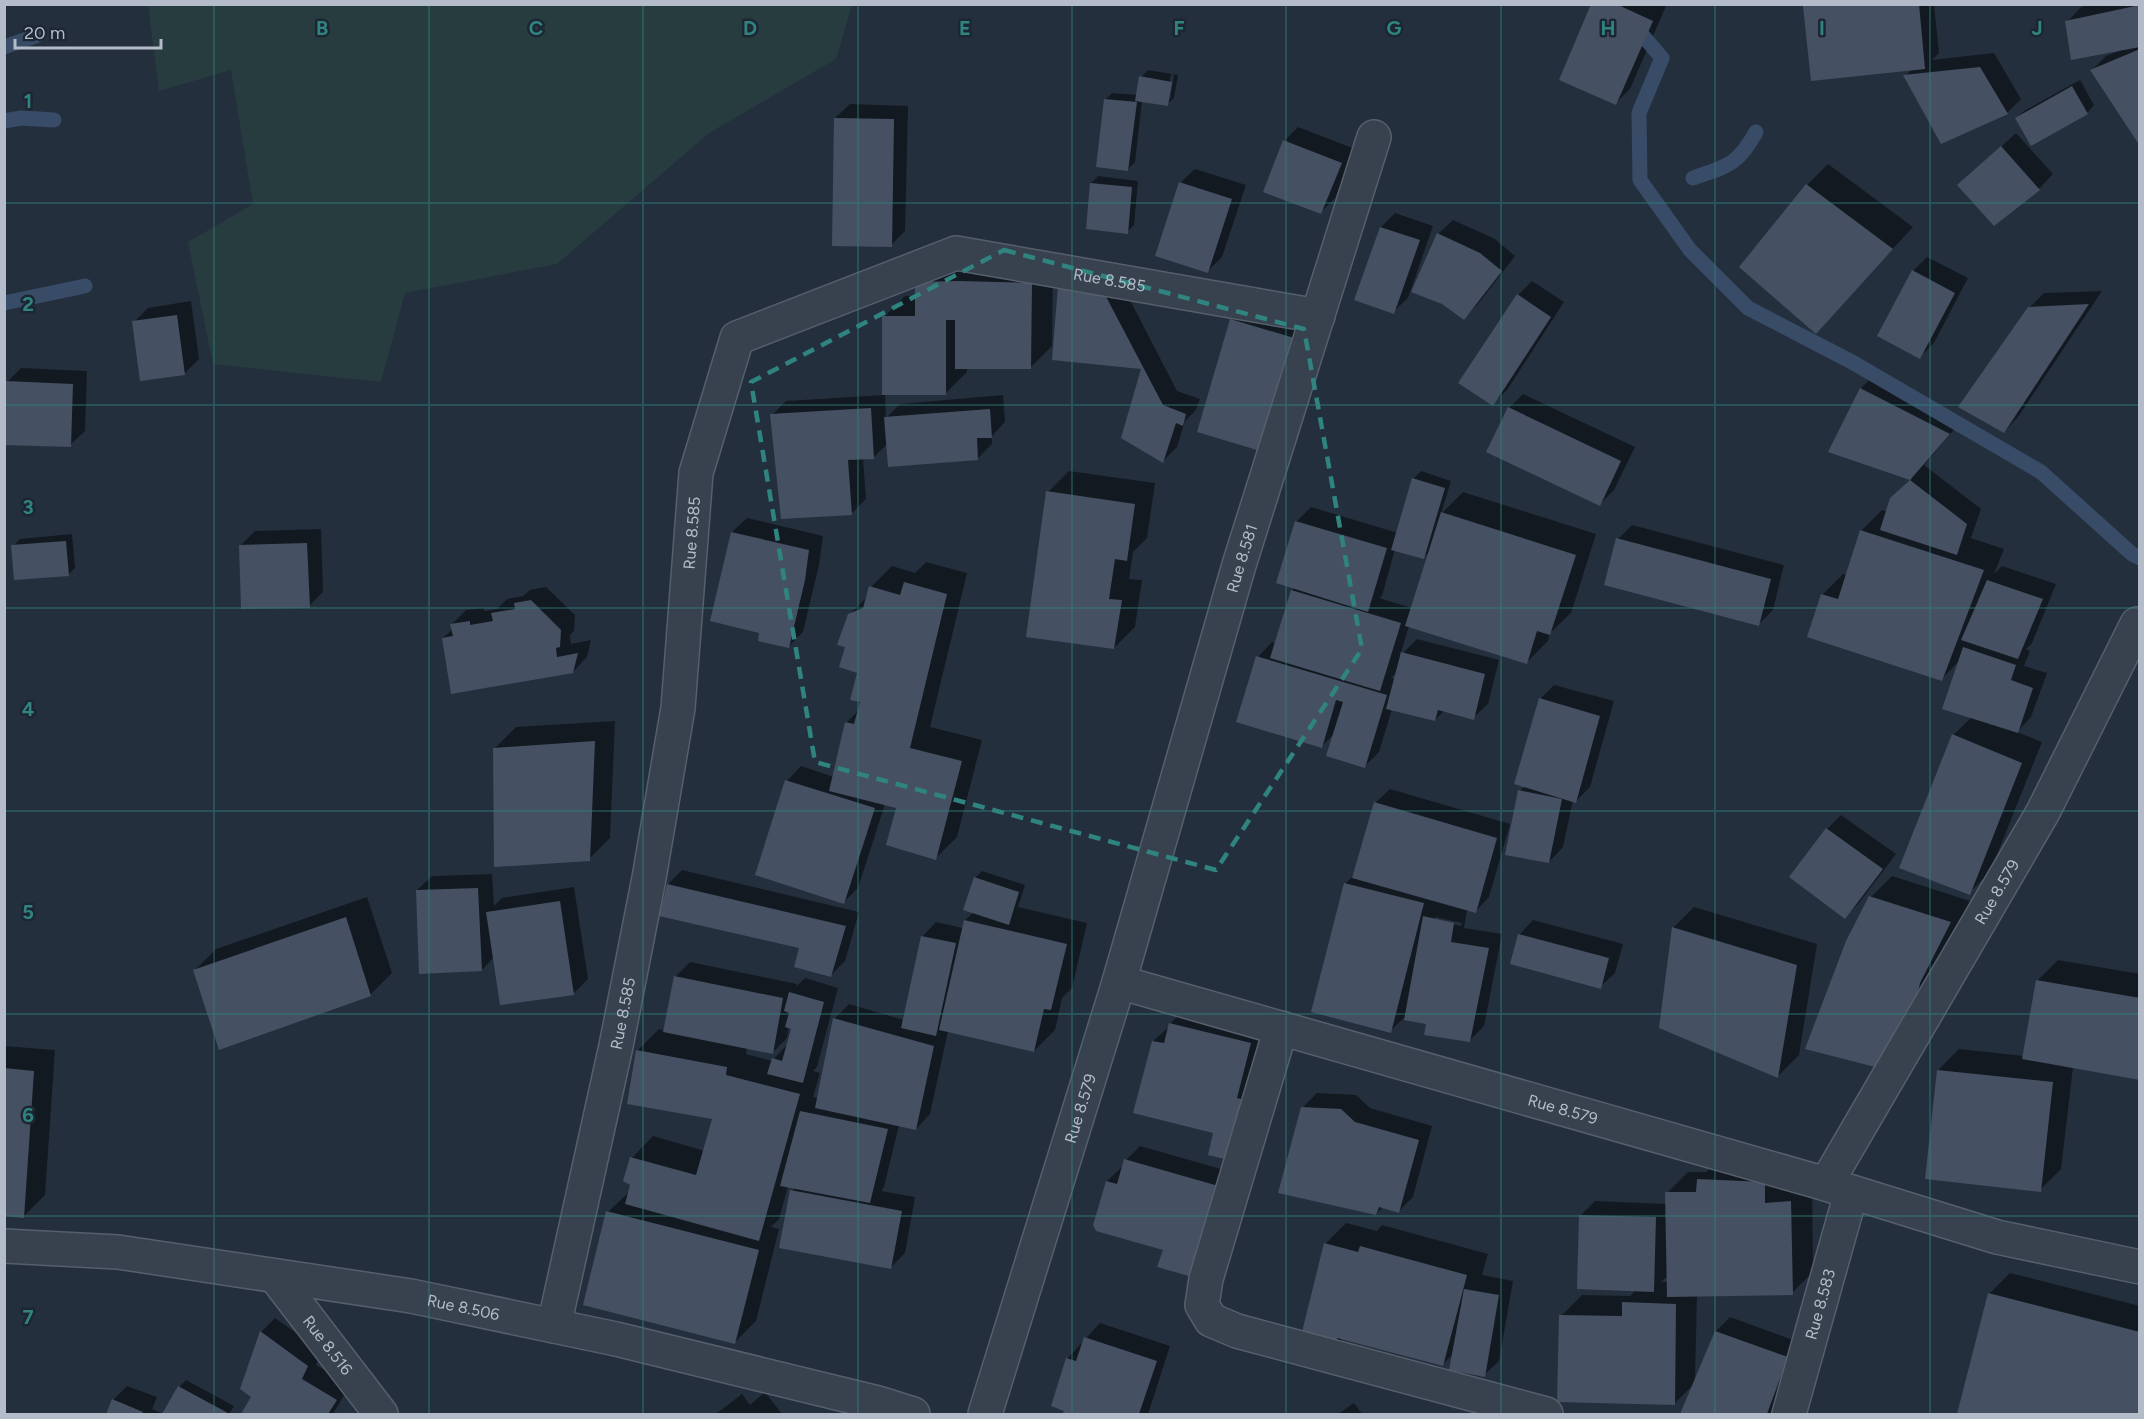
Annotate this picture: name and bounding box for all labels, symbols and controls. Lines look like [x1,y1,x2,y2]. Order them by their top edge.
scale bar [15,12,160,50]
text: B [316,16,328,40]
text: C [529,16,543,40]
text: D [743,16,757,40]
text: E [959,16,971,40]
text: F [1173,16,1185,40]
text: G [1387,16,1402,40]
text: H [1601,16,1616,40]
text: I [1819,16,1825,40]
text: J [2031,16,2043,40]
text: 20 m [24,22,65,44]
text: 1 [24,89,32,113]
street label: Rue 8.585 [1072,264,1147,295]
text: 2 [22,292,34,316]
text: 3 [22,495,34,519]
street label: Rue 8.585 [679,496,704,570]
street label: Rue 8.581 [1222,522,1261,595]
text: 4 [22,697,35,721]
street label: Rue 8.579 [1970,856,2023,927]
text: 5 [22,900,34,924]
street label: Rue 8.585 [606,976,639,1051]
street label: Rue 8.579 [1060,1071,1099,1145]
street label: Rue 8.579 [1526,1090,1600,1128]
text: 6 [22,1103,34,1127]
street label: Rue 8.583 [1801,1267,1839,1342]
street label: Rue 8.506 [426,1290,501,1324]
text: 7 [22,1305,34,1329]
street label: Rue 8.516 [299,1312,357,1378]

